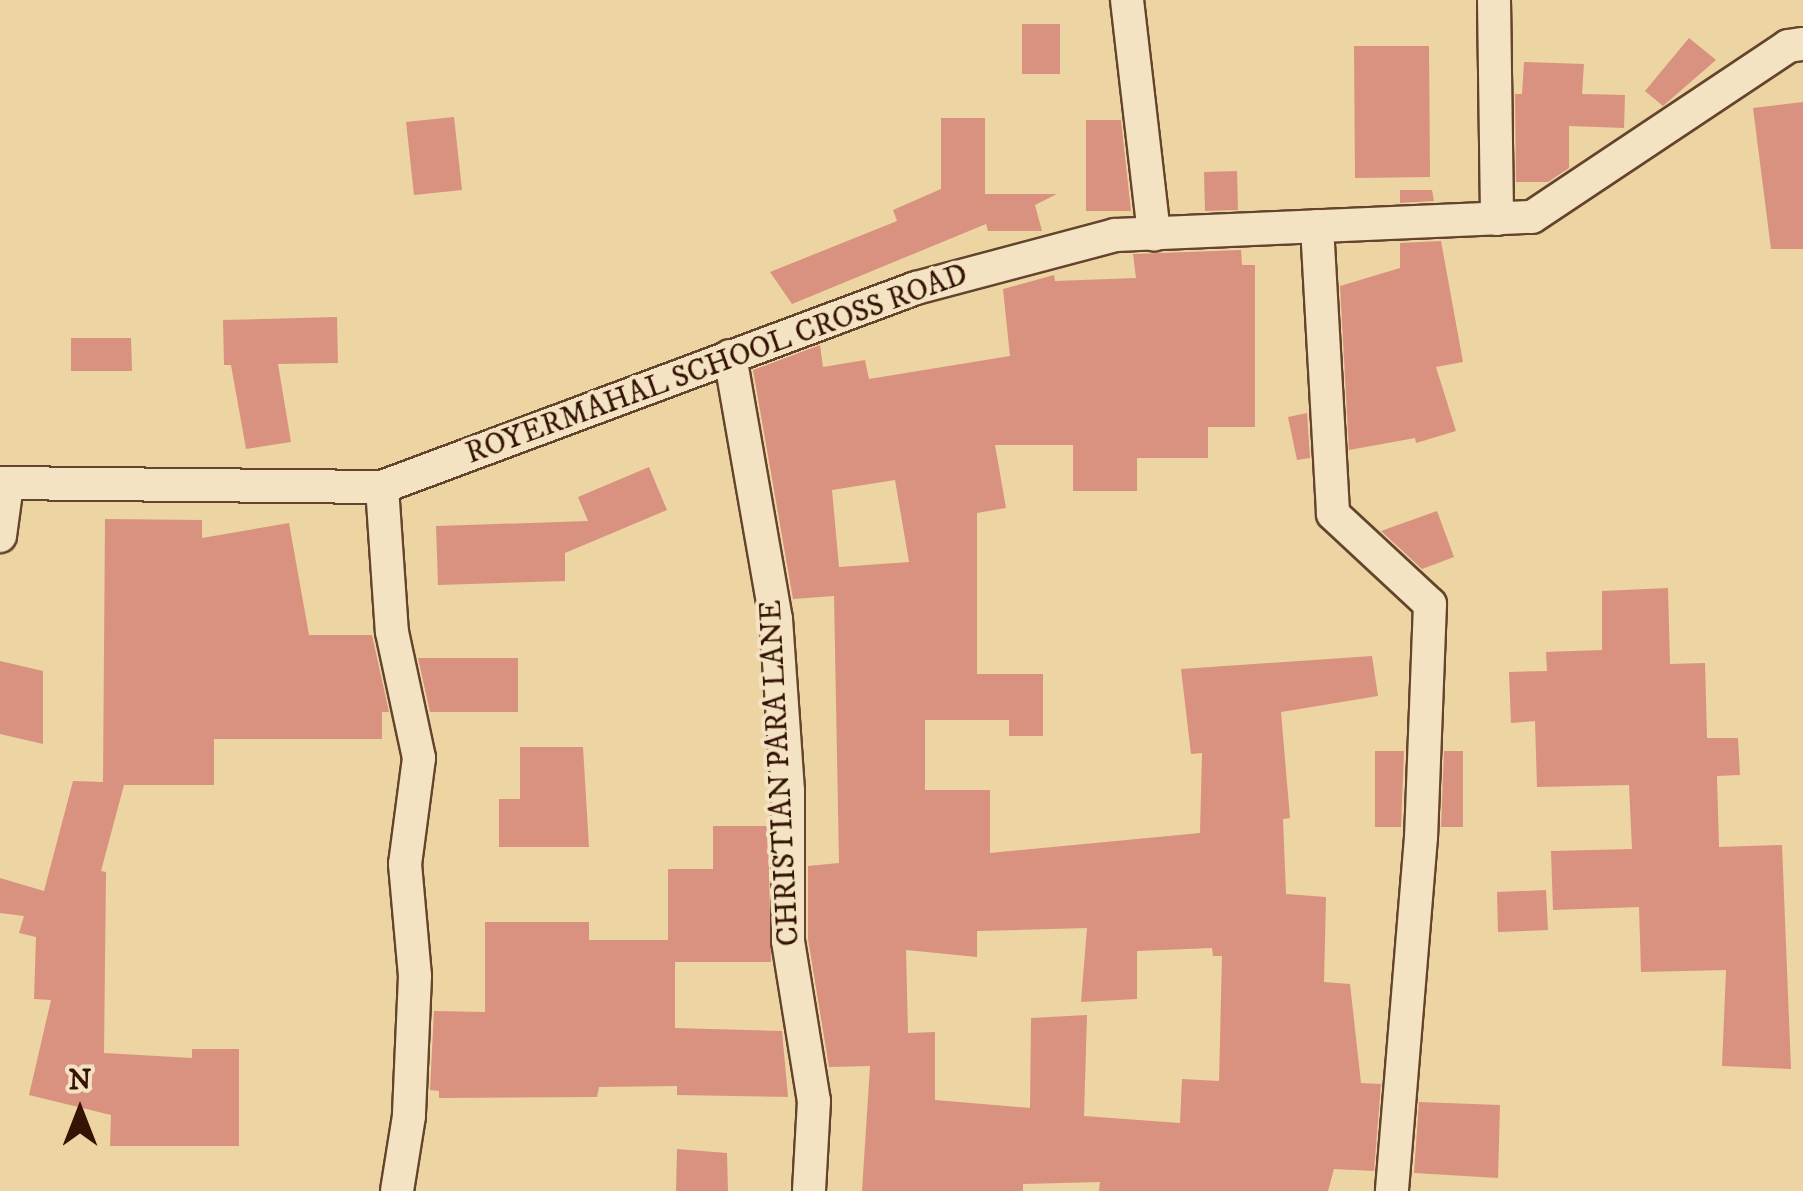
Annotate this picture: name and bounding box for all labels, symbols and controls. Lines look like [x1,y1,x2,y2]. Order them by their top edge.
street label: ROYERMAHAL SCHOOL CROSS ROAD [461,257,973,473]
street label: CHRISTIAN PARA LANE [754,599,808,947]
north arrow [30,1061,130,1161]
text: N [69,1063,91,1098]

